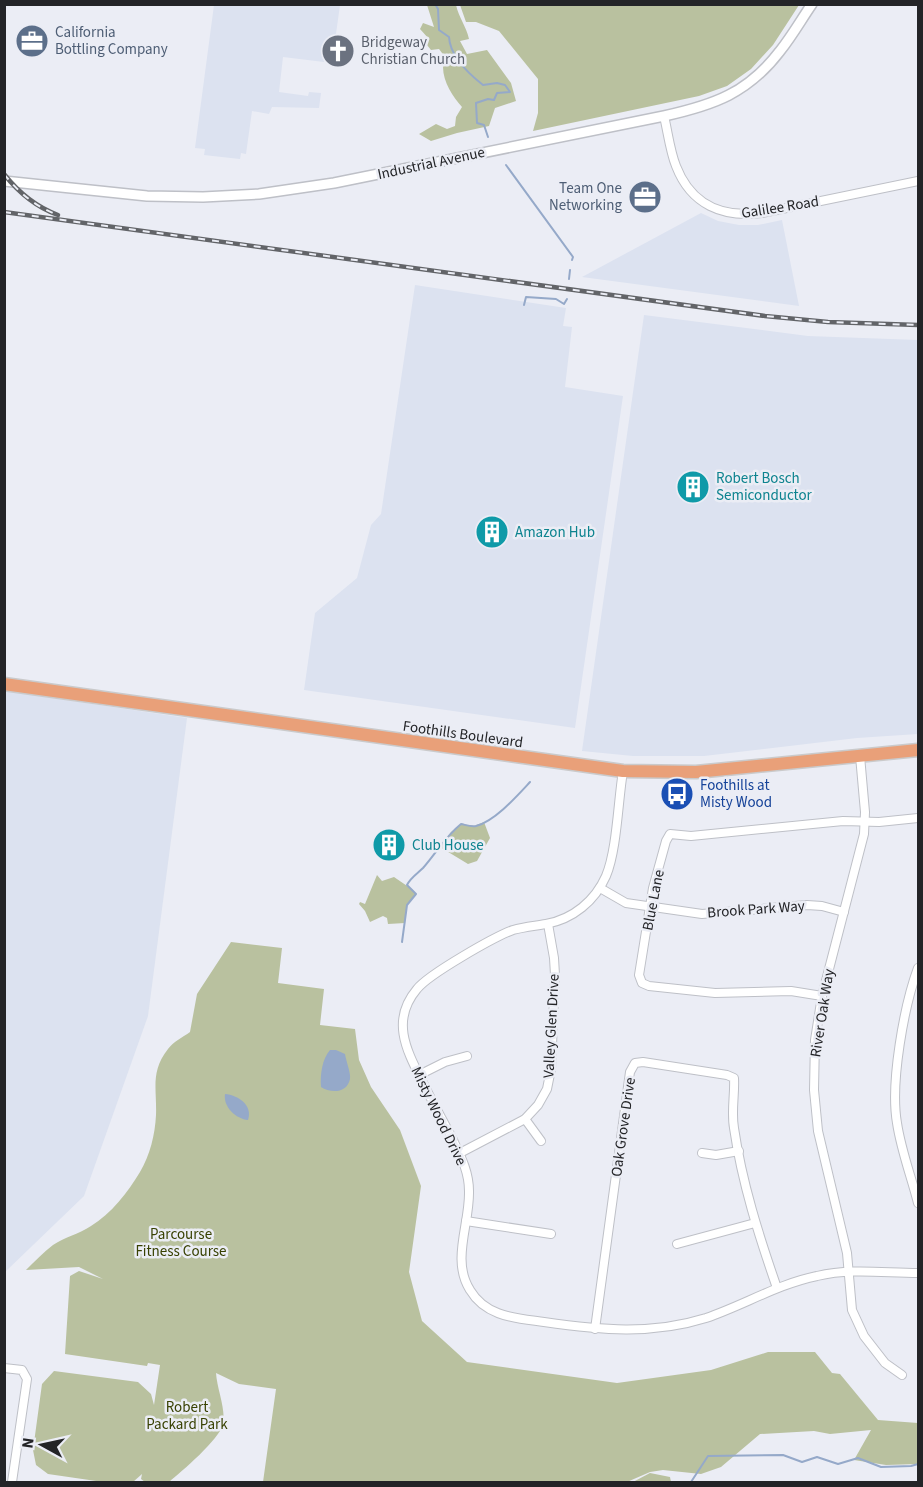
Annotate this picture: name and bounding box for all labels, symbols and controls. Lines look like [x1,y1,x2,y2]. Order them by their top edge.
place label: California Bottling Company [55,22,168,60]
office icon: California Bottling Company [14,23,50,59]
place label: Bridgeway Christian Church [361,32,465,70]
church icon: Bridgeway Christian Church [320,33,356,69]
street label: Industrial Avenue [376,142,487,185]
place label: Team One Networking [549,178,622,216]
office icon: Team One Networking [627,179,663,215]
street label: Galilee Road [740,191,820,224]
place label: Robert Bosch Semiconductor [716,468,813,506]
building icon: Robert Bosch Semiconductor [675,469,711,505]
building icon: Amazon Hub [474,514,510,550]
place label: Amazon Hub [515,522,595,543]
street label: Foothills Boulevard [401,716,524,753]
place label: Foothills at Misty Wood [700,775,772,813]
bus stop icon: Foothills at Misty Wood [659,776,695,812]
building icon: Club House [371,827,407,863]
place label: Club House [412,835,484,856]
street label: Blue Lane [637,868,670,932]
street label: Brook Park Way [707,896,806,923]
street label: River Oak Way [805,968,840,1059]
street label: Valley Glen Drive [538,973,565,1079]
street label: Misty Wood Drive [406,1063,472,1169]
street label: Oak Grove Drive [606,1076,641,1178]
park label: Parcourse Fitness Course [135,1224,227,1262]
park label: Robert Packard Park [146,1397,228,1435]
north arrow [12,1415,72,1475]
text: N [17,1436,40,1450]

